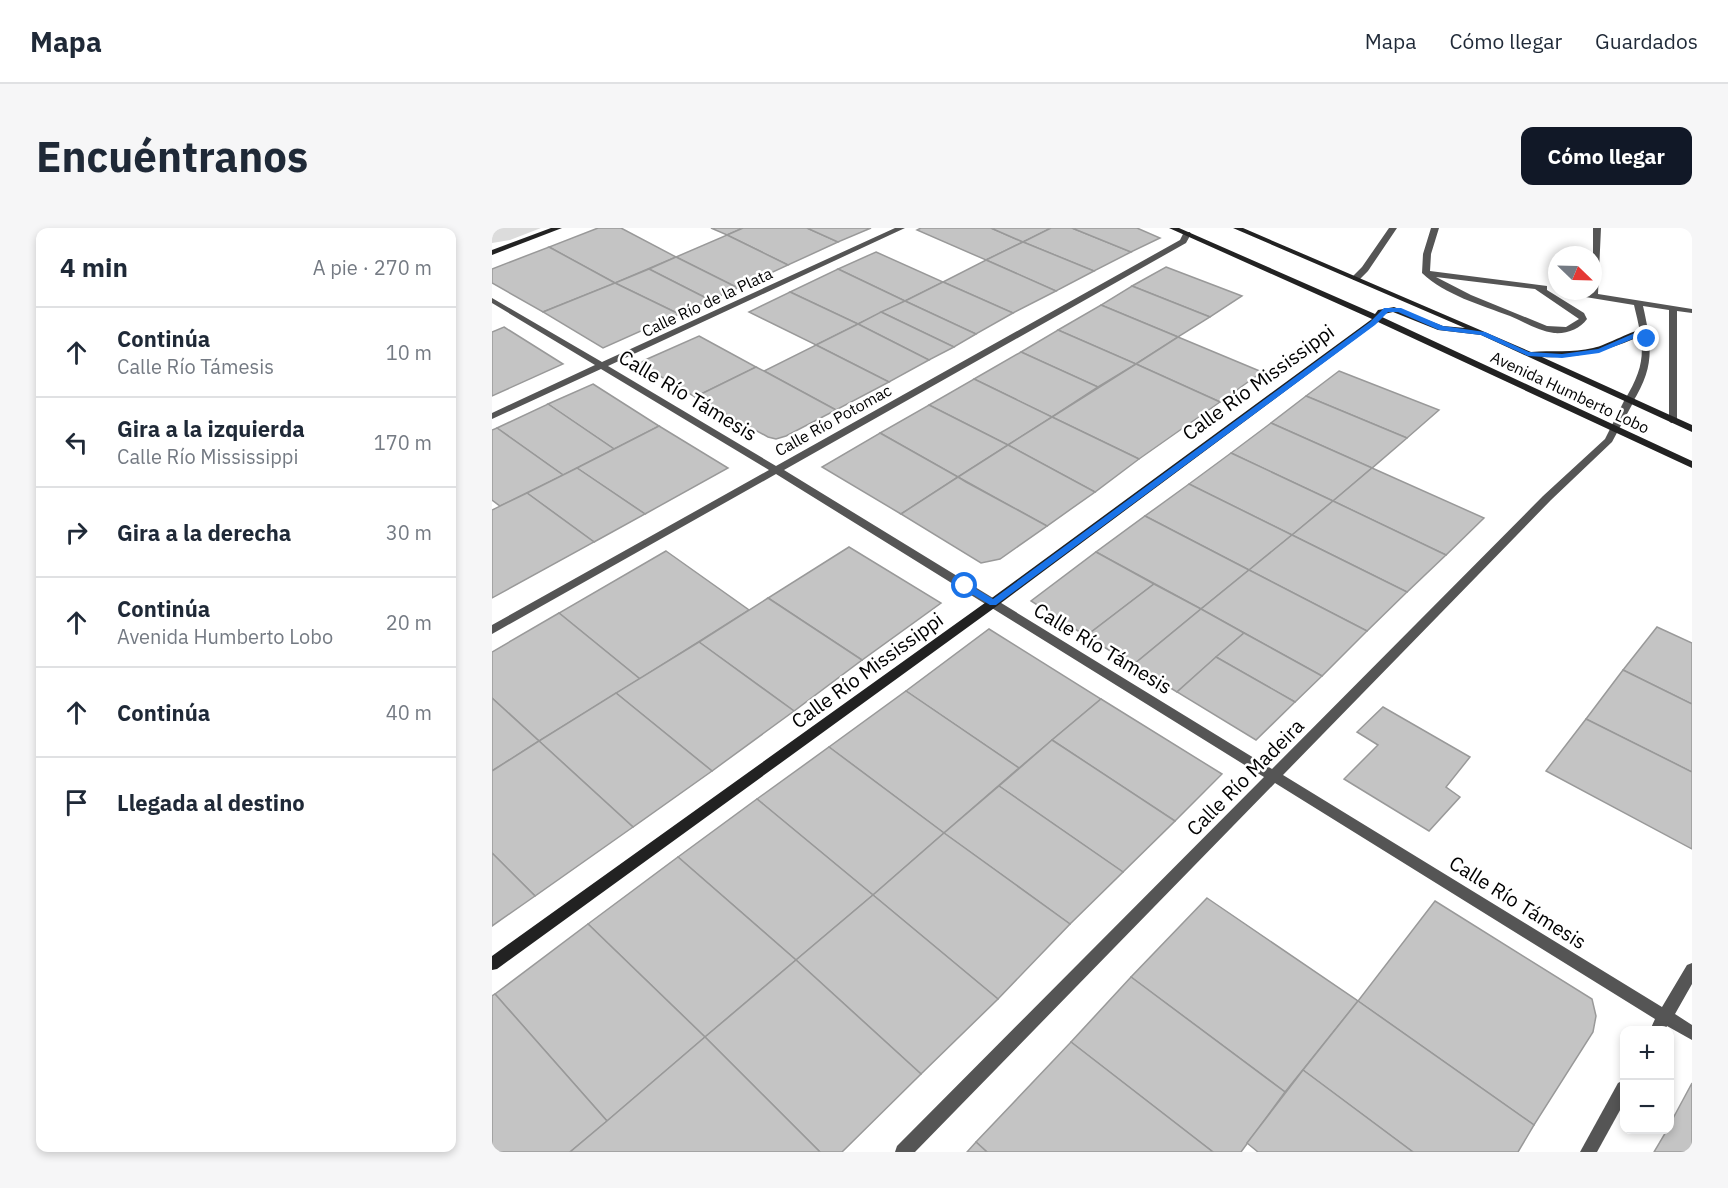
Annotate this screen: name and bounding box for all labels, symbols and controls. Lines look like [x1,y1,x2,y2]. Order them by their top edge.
text: Mapa [30,23,102,60]
text: Mapa [1365,27,1416,55]
text: Cómo llegar [1449,27,1562,55]
text: Guardados [1595,27,1698,55]
button: Cómo llegar [1521,127,1692,185]
text: Encuéntranos [36,129,308,184]
north arrow [1548,246,1602,300]
text: 4 min [60,250,128,284]
text: A pie · 270 m [313,254,432,281]
street label: Calle Río de la Plata [638,263,776,341]
street label: Calle Río Mississippi [1177,318,1339,446]
text: Continúa [117,324,210,353]
route end [1633,325,1659,351]
icon: ahead [60,336,93,369]
text: 10 m [386,339,432,366]
street label: Calle Río Támesis [614,343,762,447]
street label: Avenida Humberto Lobo [1487,346,1653,438]
text: Calle Río Támesis [117,353,274,380]
street label: Calle Río Potomac [771,380,895,460]
text: Gira a la izquierda [117,414,305,443]
icon: left [60,426,93,459]
text: 170 m [374,429,432,456]
text: Calle Río Mississippi [117,443,298,470]
icon: right [60,516,93,549]
text: Gira a la derecha [117,518,291,547]
text: 30 m [386,519,432,546]
route start [951,572,977,598]
text: Continúa [117,594,210,623]
street label: Calle Río Támesis [1029,596,1177,700]
icon: ahead [60,606,93,639]
street label: Calle Río Mississippi [786,606,948,734]
text: 20 m [386,609,432,636]
text: Avenida Humberto Lobo [117,623,333,650]
icon: ahead [60,696,93,729]
text: Continúa [117,698,210,727]
text: 40 m [386,699,432,726]
street label: Calle Río Madeira [1180,712,1310,842]
icon: arrive [60,786,93,819]
text: Llegada al destino [117,788,305,817]
street label: Calle Río Támesis [1444,849,1592,955]
map controls [1620,1026,1674,1134]
button: + [1620,1026,1674,1080]
button: − [1620,1080,1674,1134]

